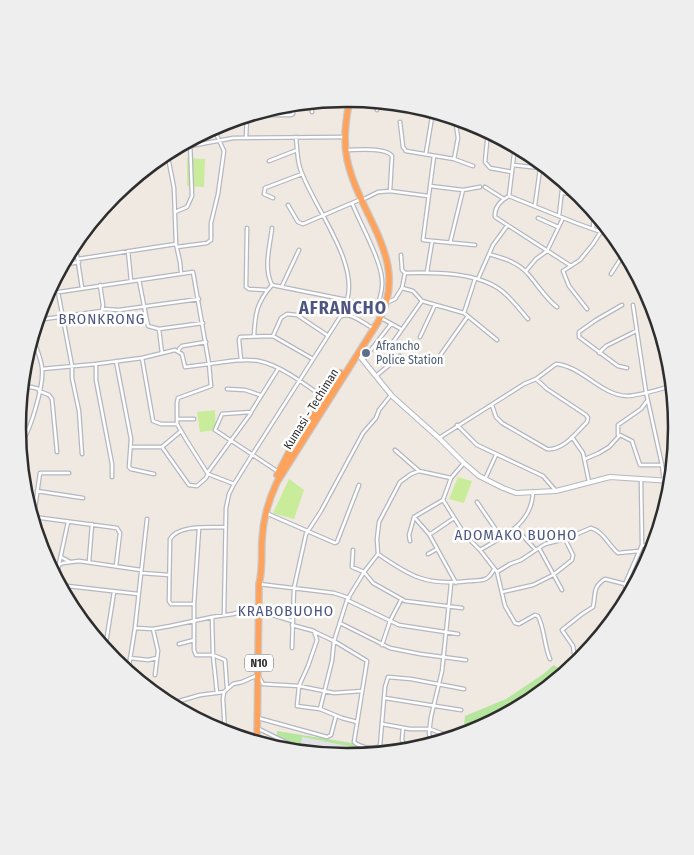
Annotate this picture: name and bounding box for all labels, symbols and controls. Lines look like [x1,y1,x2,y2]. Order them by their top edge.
district label: AFRANCHO [298,297,387,319]
district label: BRONKRONG [59,310,145,328]
place label: Afrancho Police Station [376,339,443,367]
marker: Afrancho Police Station [360,347,372,359]
street label: Kumasi - Techiman [281,366,341,452]
district label: ADOMAKO BUOHO [454,526,578,544]
district label: KRABOBUOHO [238,602,334,620]
road number: N10 [245,654,273,671]

